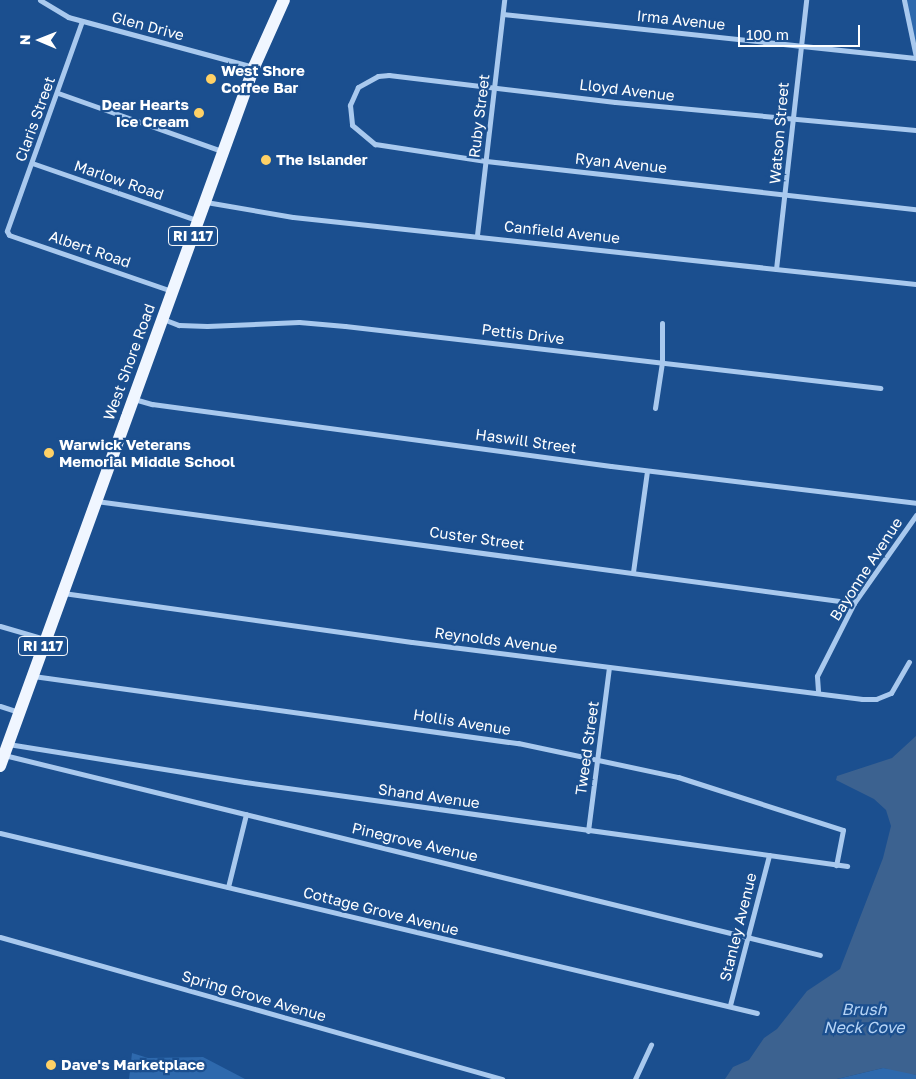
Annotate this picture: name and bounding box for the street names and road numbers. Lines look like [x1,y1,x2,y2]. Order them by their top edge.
street label: Irma Avenue [636,6,726,34]
street label: Glen Drive [110,8,186,44]
street label: Ruby Street [465,73,493,159]
street label: Claris Street [11,74,59,164]
street label: Lloyd Avenue [578,75,676,105]
street label: Watson Street [766,81,792,185]
street label: Ryan Avenue [574,149,668,177]
street label: Marlow Road [72,156,166,204]
street label: Canfield Avenue [503,217,621,247]
road number: RI 117 [167,225,219,248]
street label: Albert Road [47,227,133,271]
street label: West Shore Road [100,301,158,423]
street label: Pettis Drive [481,320,565,348]
street label: Haswill Street [474,425,578,457]
street label: Bayonne Avenue [826,514,906,624]
street label: Custer Street [428,522,526,554]
street label: Reynolds Avenue [434,624,558,656]
road number: RI 117 [17,634,69,658]
street label: Tweed Street [571,700,603,796]
street label: Hollis Avenue [412,705,512,739]
street label: Shand Avenue [377,780,481,812]
street label: Pinegrove Avenue [350,819,480,865]
street label: Stanley Avenue [716,871,760,983]
street label: Cottage Grove Avenue [301,883,461,939]
street label: Spring Grove Avenue [180,967,328,1025]

